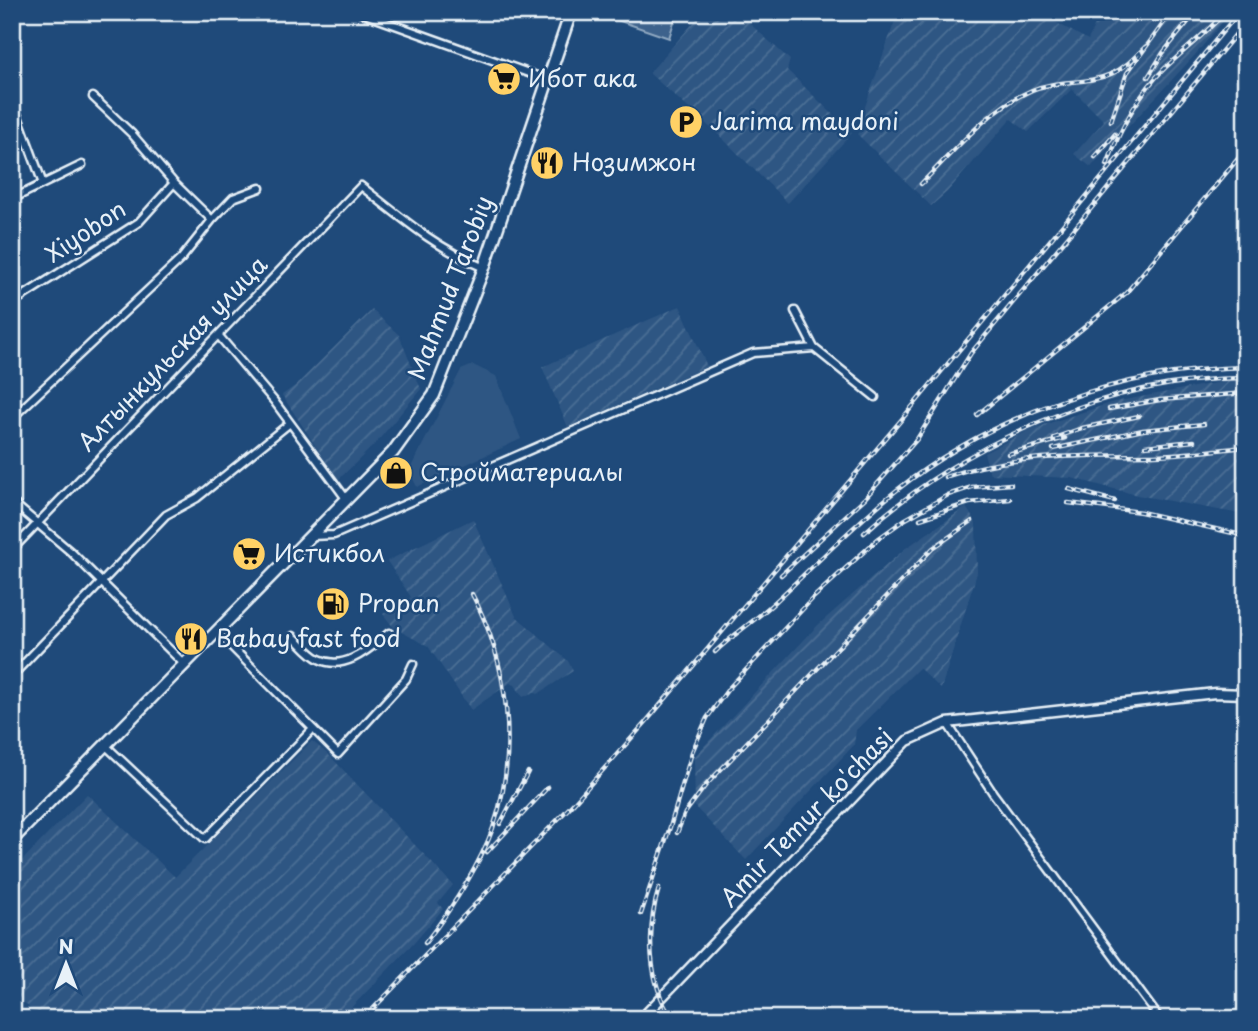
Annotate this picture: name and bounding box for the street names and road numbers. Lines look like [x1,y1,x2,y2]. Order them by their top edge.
street label: Xiyobon [37,190,132,271]
street label: Mahmud Tarobiy [397,190,501,385]
street label: Алтынкульская улица [68,247,275,459]
street label: Amir Temur ko'chasi [711,719,901,914]

